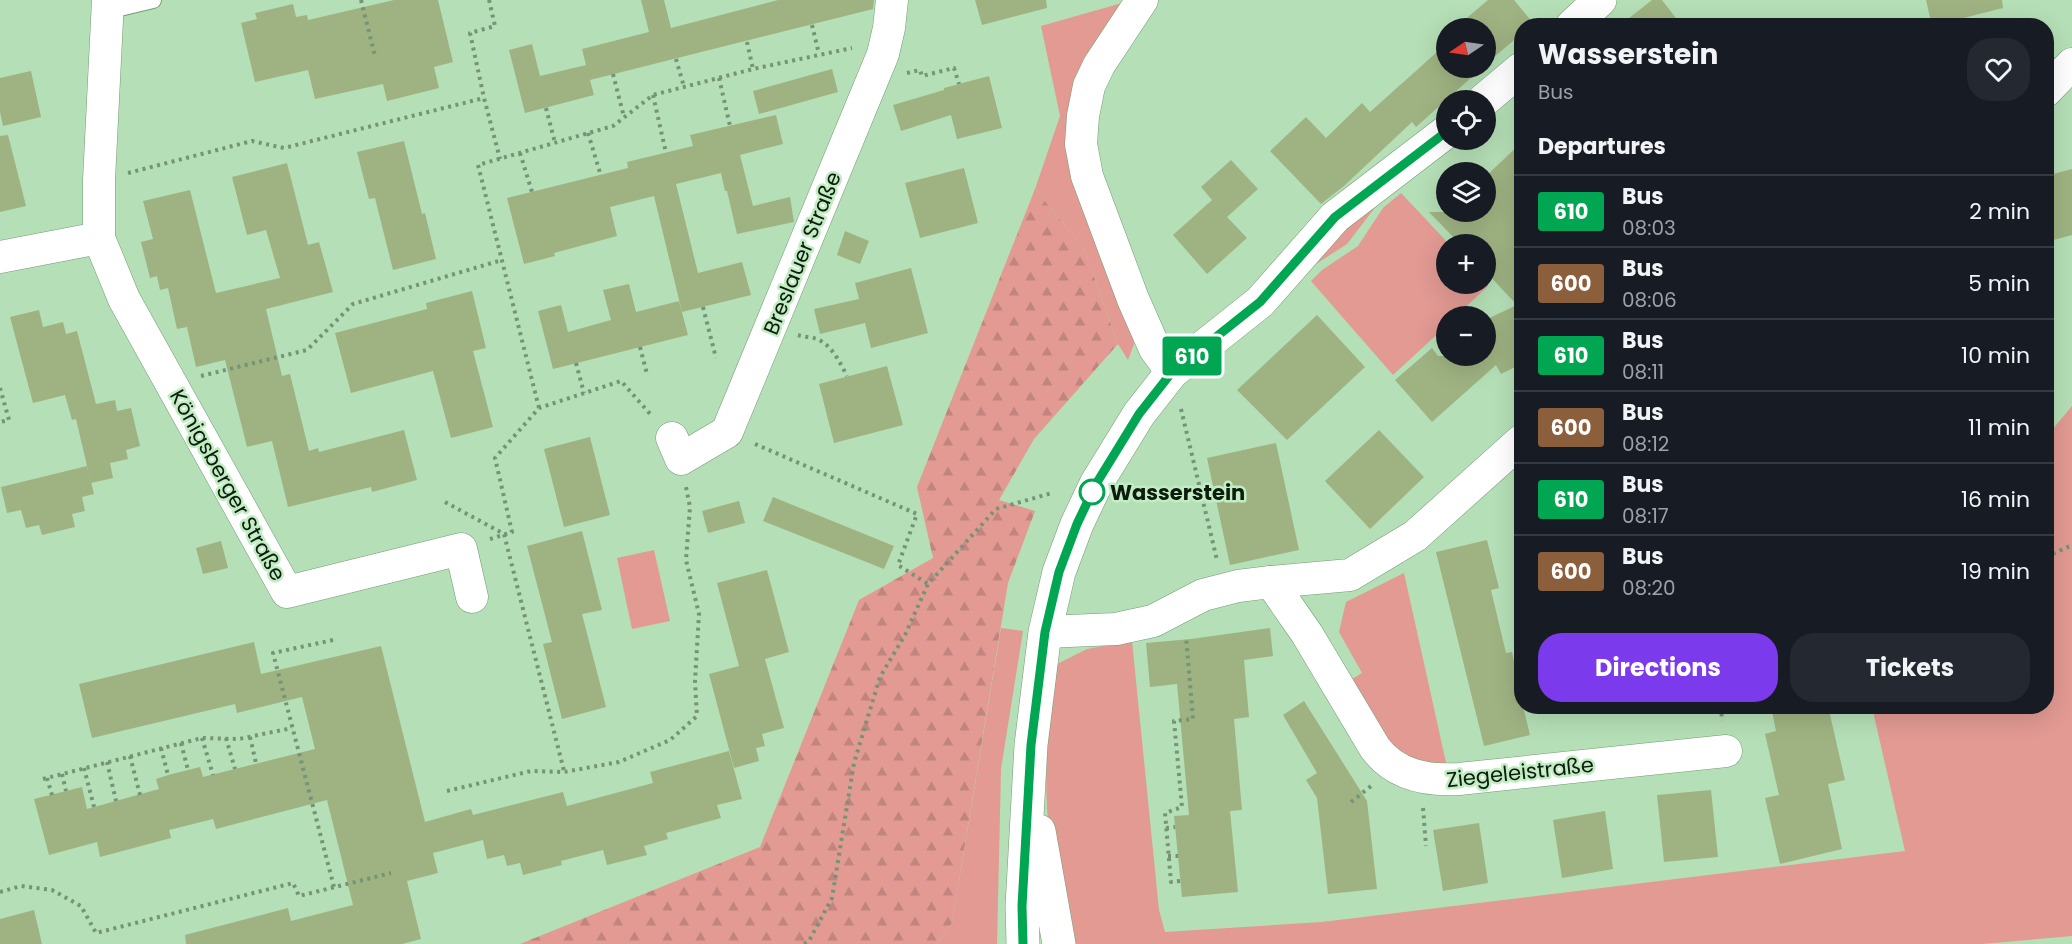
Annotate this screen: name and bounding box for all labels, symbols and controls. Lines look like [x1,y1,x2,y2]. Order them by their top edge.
north arrow [1436,18,1496,78]
map controls [1436,18,1496,366]
text: Wasserstein [1538,35,1718,74]
button: heart [1967,38,2030,101]
text: Bus [1538,78,1574,106]
button: locate [1436,90,1496,150]
text: Departures [1538,131,1666,162]
button: layers [1436,162,1496,222]
street label: Breslauer Straße [756,167,848,339]
text: Bus [1622,181,1664,212]
text: 2 min [1969,196,2030,227]
text: 610 [1554,197,1588,226]
text: 08:03 [1622,214,1676,242]
button: + [1436,234,1496,294]
text: Bus [1622,253,1664,284]
text: 5 min [1968,268,2030,299]
text: 600 [1551,269,1591,298]
text: 08:06 [1622,286,1677,314]
button: − [1436,306,1496,366]
text: Bus [1622,325,1664,356]
line badge: 610 [1158,336,1226,376]
text: 10 min [1961,340,2030,371]
text: 610 [1554,341,1588,370]
text: 610 [1175,342,1209,371]
text: 08:11 [1622,358,1664,386]
street label: Königsberger Straße [163,384,293,586]
text: Bus [1622,397,1664,428]
text: 11 min [1968,412,2030,443]
text: 600 [1551,413,1591,442]
text: 08:12 [1622,430,1669,458]
text: Bus [1622,469,1664,500]
place label: Wasserstein [1110,478,1245,507]
marker: Wasserstein [1079,479,1105,505]
text: 16 min [1961,484,2030,515]
text: 610 [1554,485,1588,514]
text: 08:17 [1622,502,1669,530]
text: Bus [1622,541,1664,572]
text: 19 min [1961,556,2030,587]
text: 600 [1551,557,1591,586]
text: 08:20 [1622,574,1676,602]
button: Directions [1538,633,1778,702]
button: Tickets [1790,633,2030,702]
street label: Ziegeleistraße [1445,750,1595,794]

